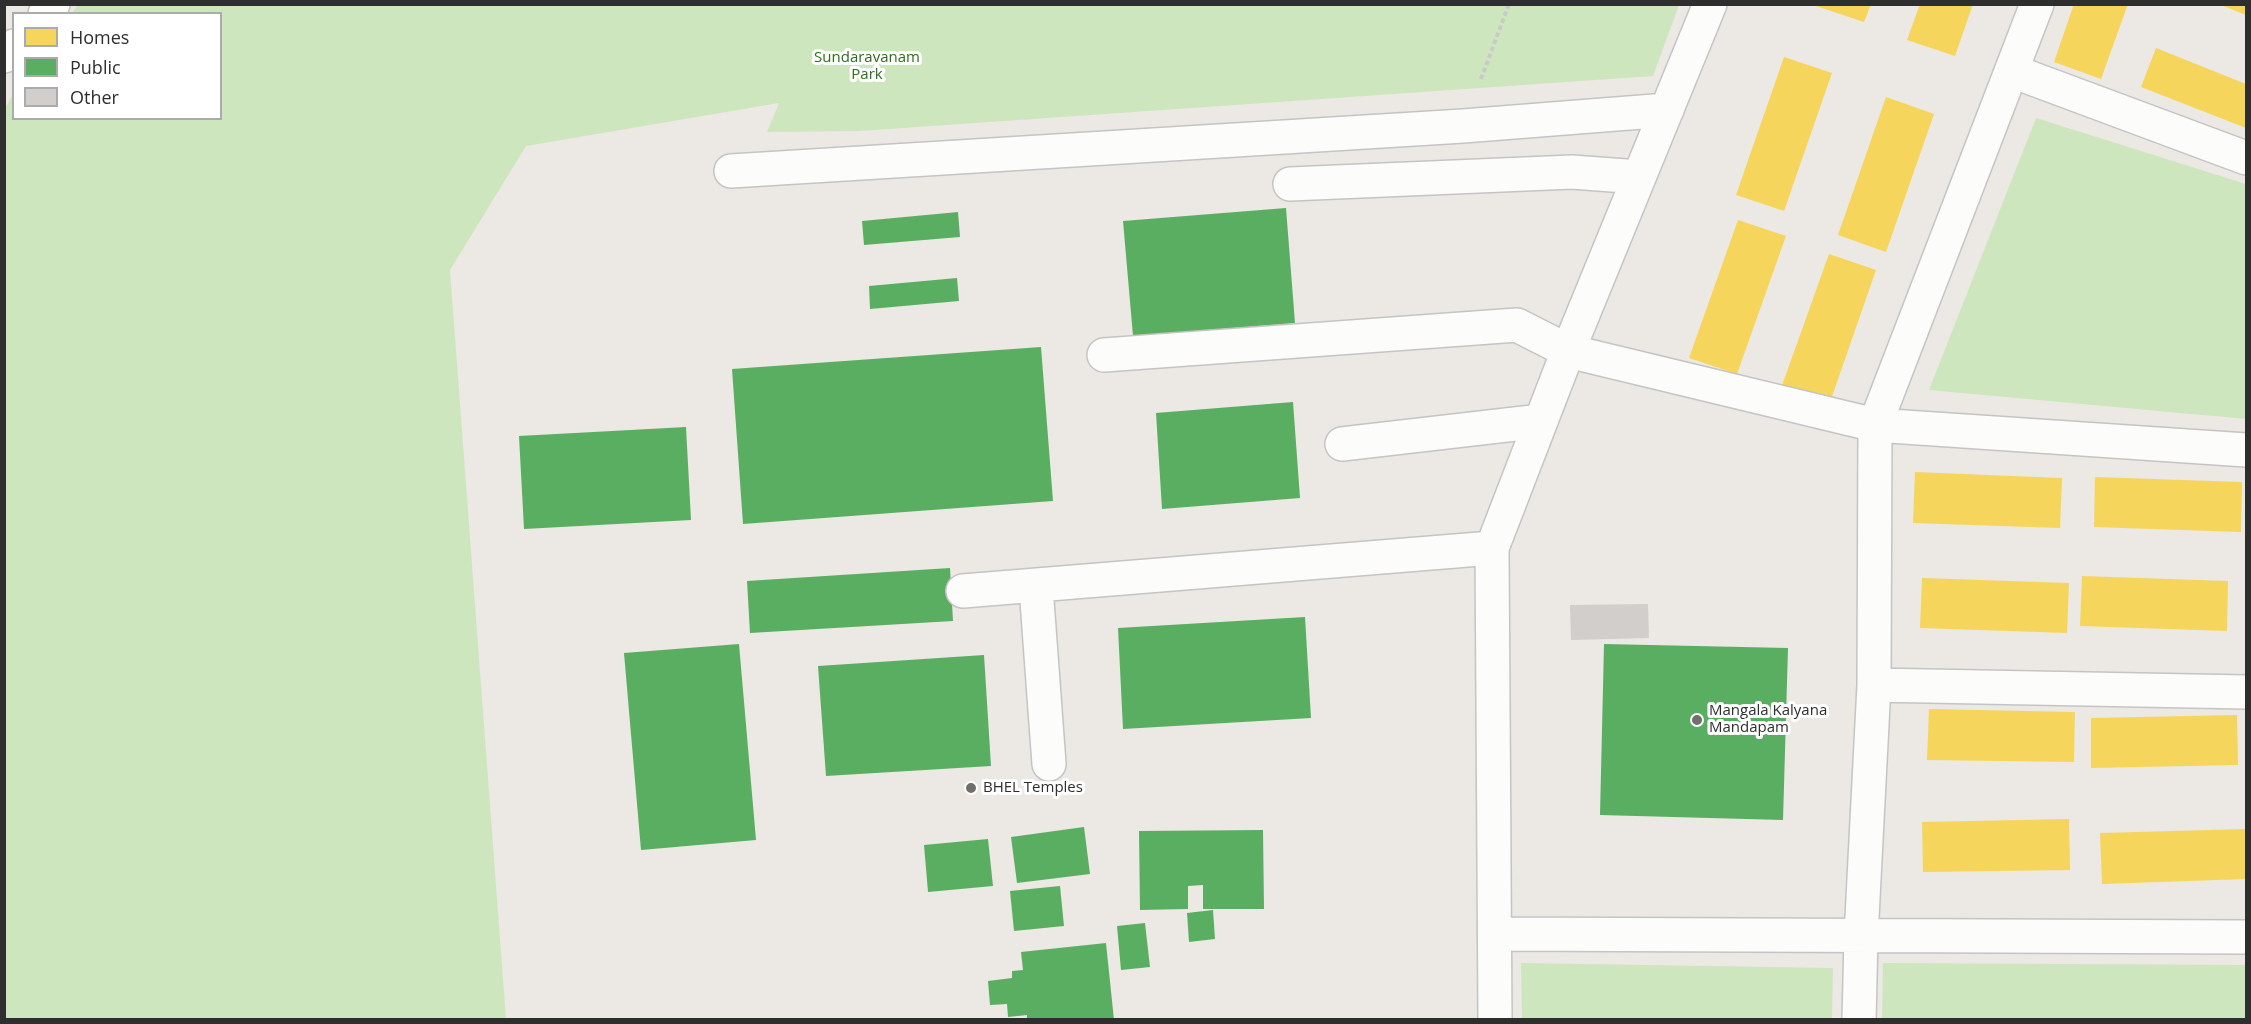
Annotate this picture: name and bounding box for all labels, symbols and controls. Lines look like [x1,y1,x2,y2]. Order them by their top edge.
legend [12,12,222,120]
text: Homes [70,25,129,49]
park label: Sundaravanam Park [814,49,920,84]
text: Public [70,55,121,79]
text: Other [70,85,119,109]
place label: Mangala Kalyana Mandapam [1709,702,1827,737]
marker: Mangala Kalyana Mandapam [1690,713,1704,727]
place label: BHEL Temples [983,779,1083,797]
marker: BHEL Temples [964,781,978,795]

